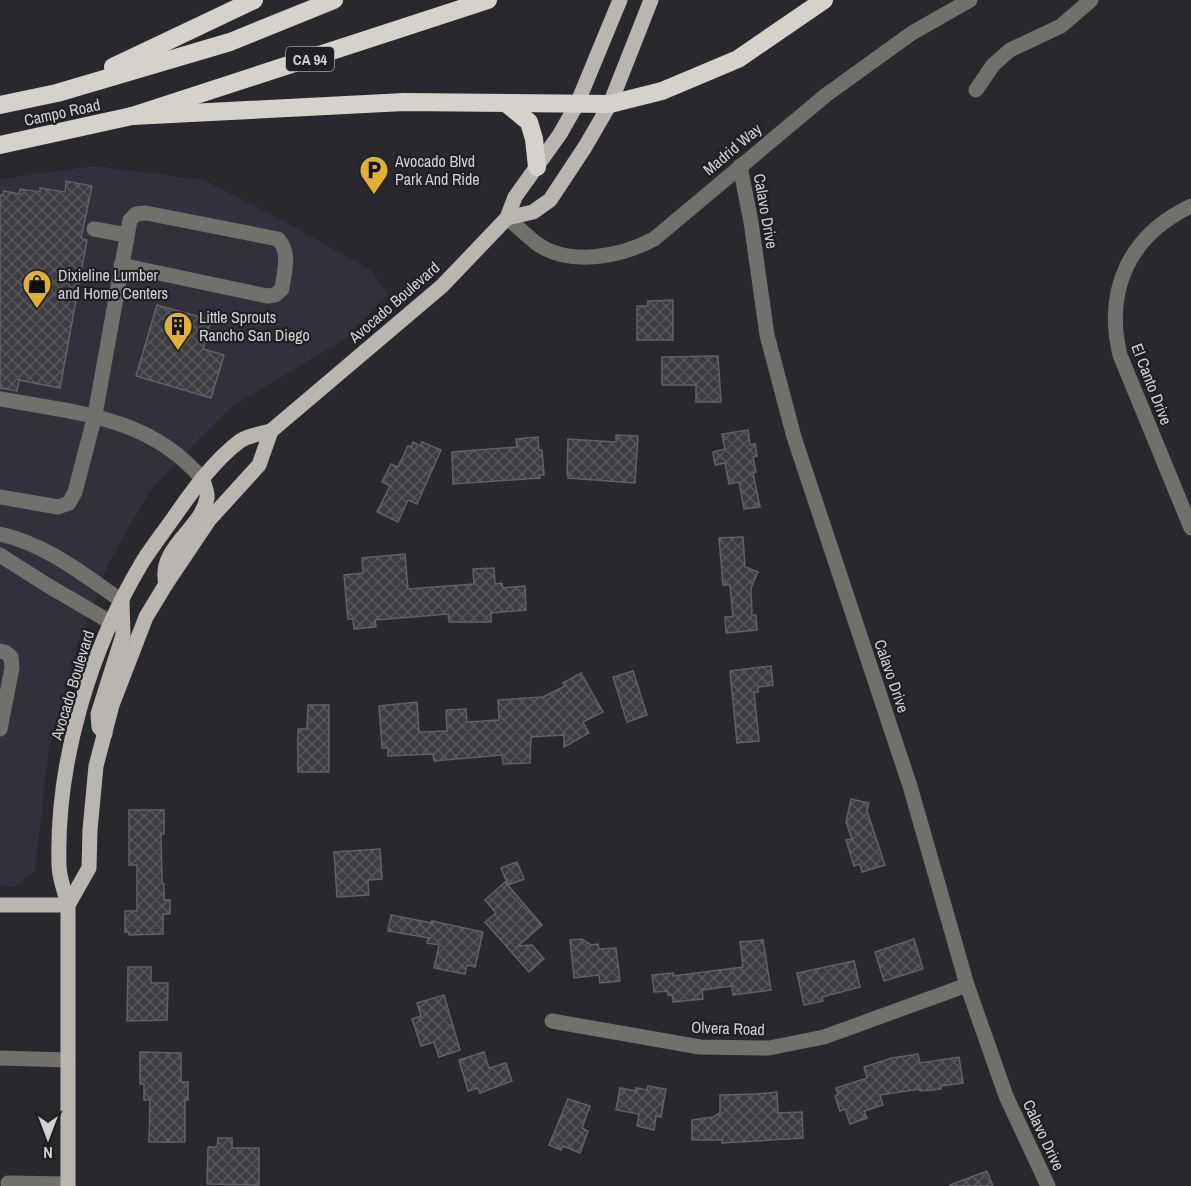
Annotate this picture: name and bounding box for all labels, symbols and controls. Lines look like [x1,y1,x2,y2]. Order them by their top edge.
road number: CA 94 [286,47,334,71]
street label: Campo Road [22,93,102,131]
street label: Madrid Way [698,118,766,180]
place label: Avocado Blvd Park And Ride [394,150,480,190]
parking icon: Avocado Blvd Park And Ride [358,154,390,196]
street label: Calavo Drive [749,172,783,250]
street label: Avocado Boulevard [343,256,444,348]
place label: Dixieline Lumber and Home Centers [58,264,168,304]
shop icon: Dixieline Lumber and Home Centers [21,268,53,310]
place label: Little Sprouts Rancho San Diego [199,306,310,346]
building icon: Little Sprouts Rancho San Diego [162,310,194,352]
street label: El Canto Drive [1126,340,1178,428]
street label: Avocado Boulevard [45,627,99,743]
street label: Calavo Drive [869,637,915,715]
street label: Olvera Road [691,1016,765,1040]
street label: Calavo Drive [1018,1096,1070,1174]
north arrow [18,1108,78,1168]
text: N [43,1142,53,1164]

